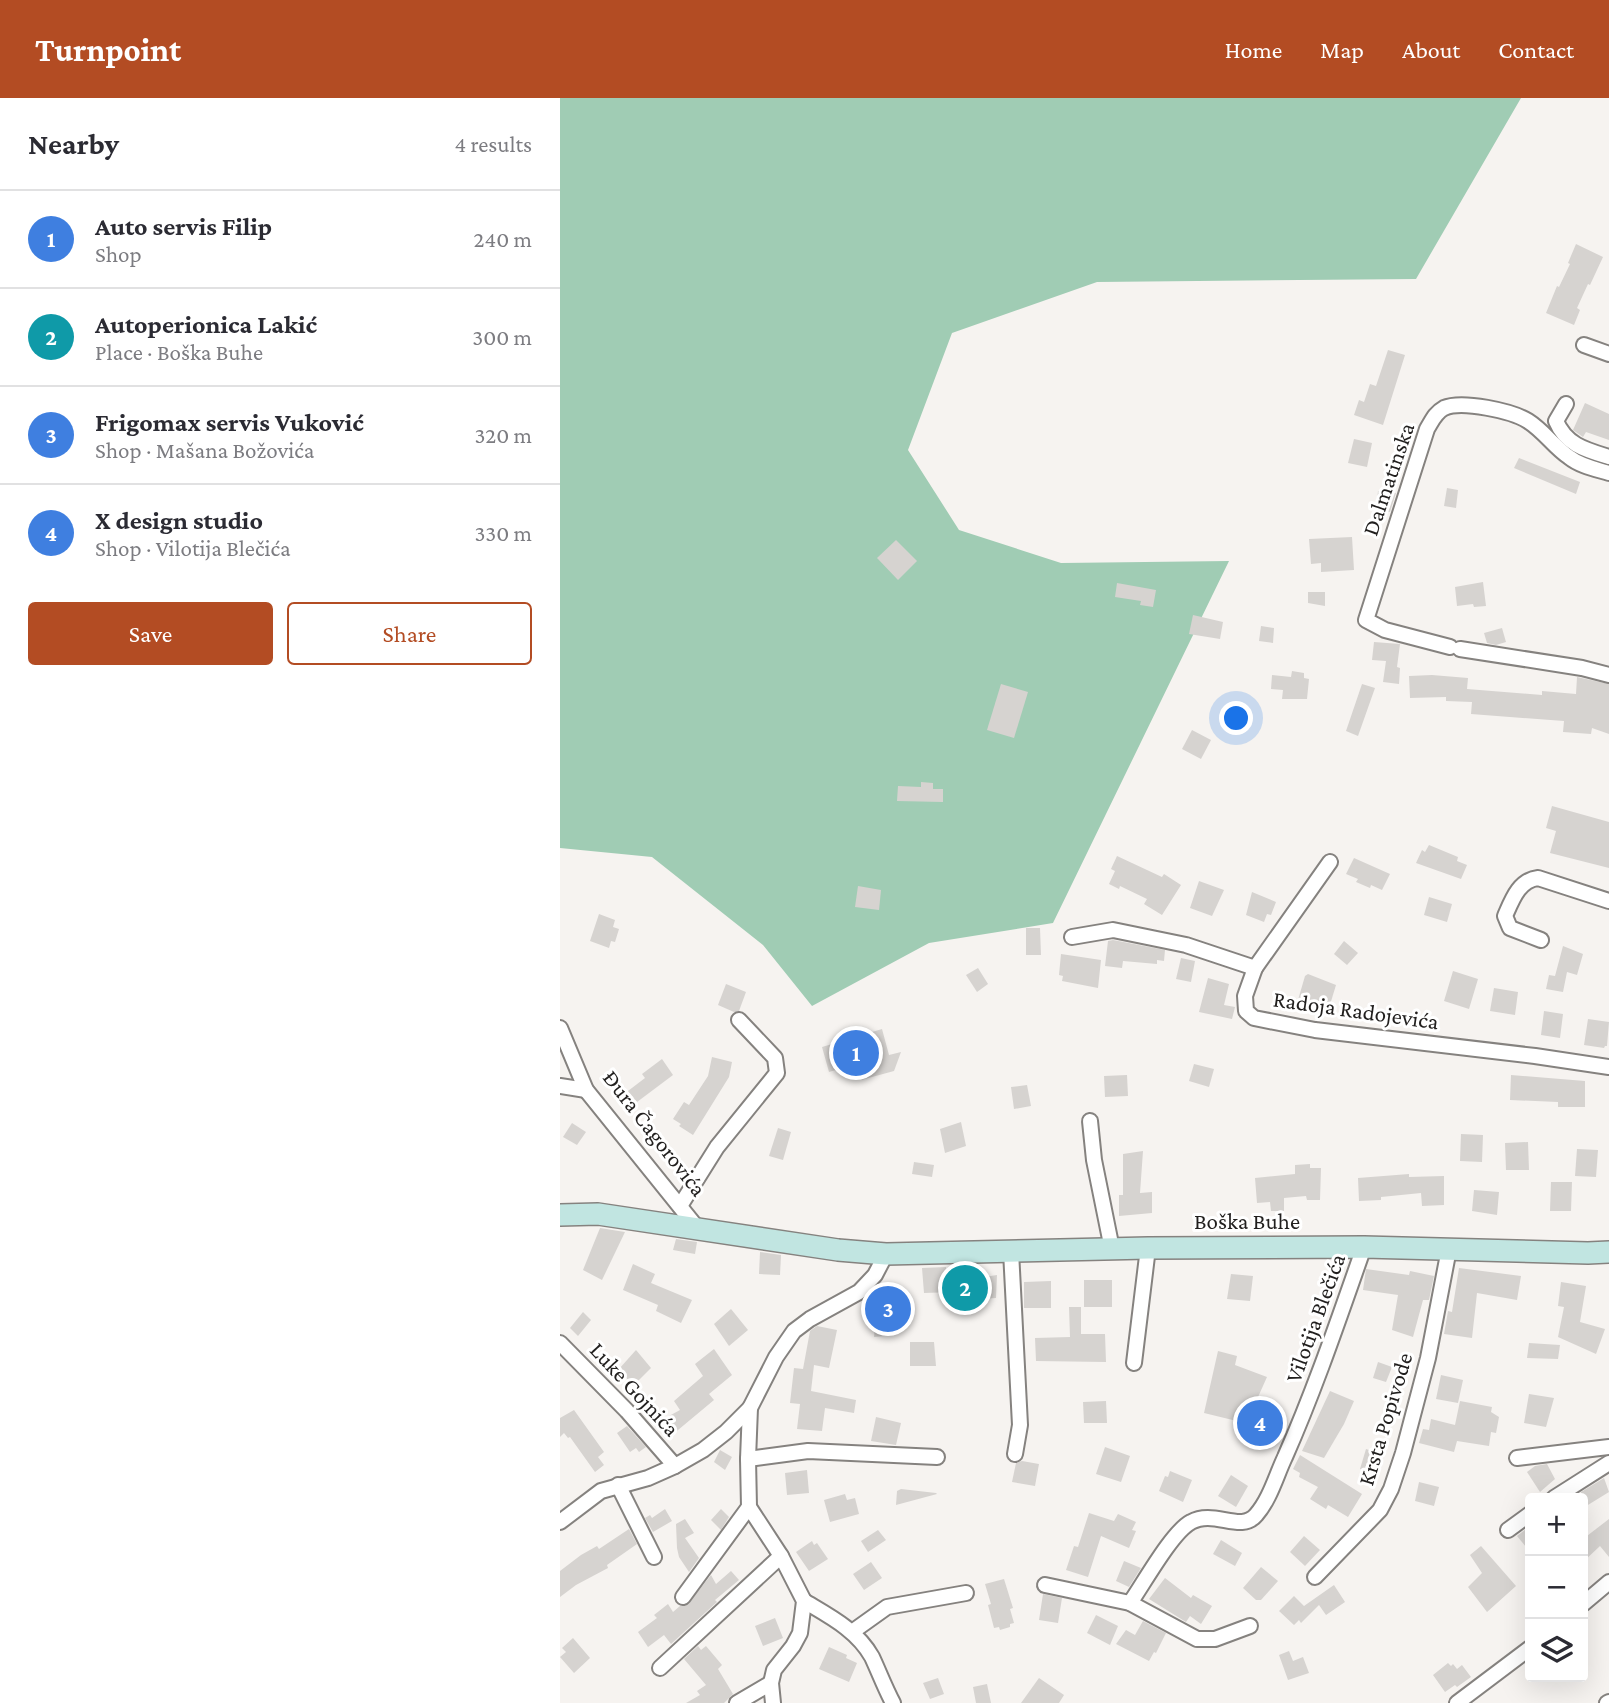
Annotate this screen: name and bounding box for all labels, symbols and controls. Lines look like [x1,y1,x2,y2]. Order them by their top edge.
text: Turnpoint [35,31,181,68]
text: Home [1225,36,1282,63]
text: Map [1320,36,1364,63]
text: About [1402,36,1460,63]
text: Contact [1498,36,1574,63]
text: Nearby [28,127,119,160]
text: 4 results [454,131,532,157]
text: Auto servis Filip [95,212,272,241]
text: 1 [47,226,55,252]
text: 240 m [473,226,532,252]
text: Shop [95,241,142,267]
text: Autoperionica Lakić [95,310,317,339]
text: 2 [45,324,57,350]
text: 300 m [472,324,532,350]
text: Place · Boška Buhe [95,339,263,365]
text: Frigomax servis Vuković [95,408,364,437]
street label: Dalmatinska [1357,419,1420,539]
text: 3 [45,422,57,448]
text: 320 m [474,422,532,448]
text: Shop · Mašana Božovića [95,437,314,463]
text: X design studio [95,506,263,535]
text: 4 [45,520,57,546]
text: 330 m [474,520,532,546]
text: Shop · Vilotija Blečića [95,535,291,561]
button: Save [28,602,273,665]
button: Share [287,602,532,665]
your location [1219,701,1253,735]
street label: Radoja Radojevića [1272,986,1441,1035]
pin: 1 [833,1027,879,1079]
street label: Đura Čagorovića [598,1065,712,1201]
street label: Boška Buhe [1194,1208,1300,1234]
street label: Vilotija Blečića [1280,1250,1350,1386]
pin: 2 [942,1262,988,1314]
pin: 3 [865,1283,911,1335]
street label: Luke Gojnića [585,1337,685,1442]
street label: Krsta Popivode [1352,1350,1418,1488]
pin: 4 [1237,1397,1283,1449]
map controls [1525,1493,1588,1682]
button: + [1525,1493,1588,1556]
button: − [1525,1556,1588,1619]
button: layers [1525,1619,1588,1682]

